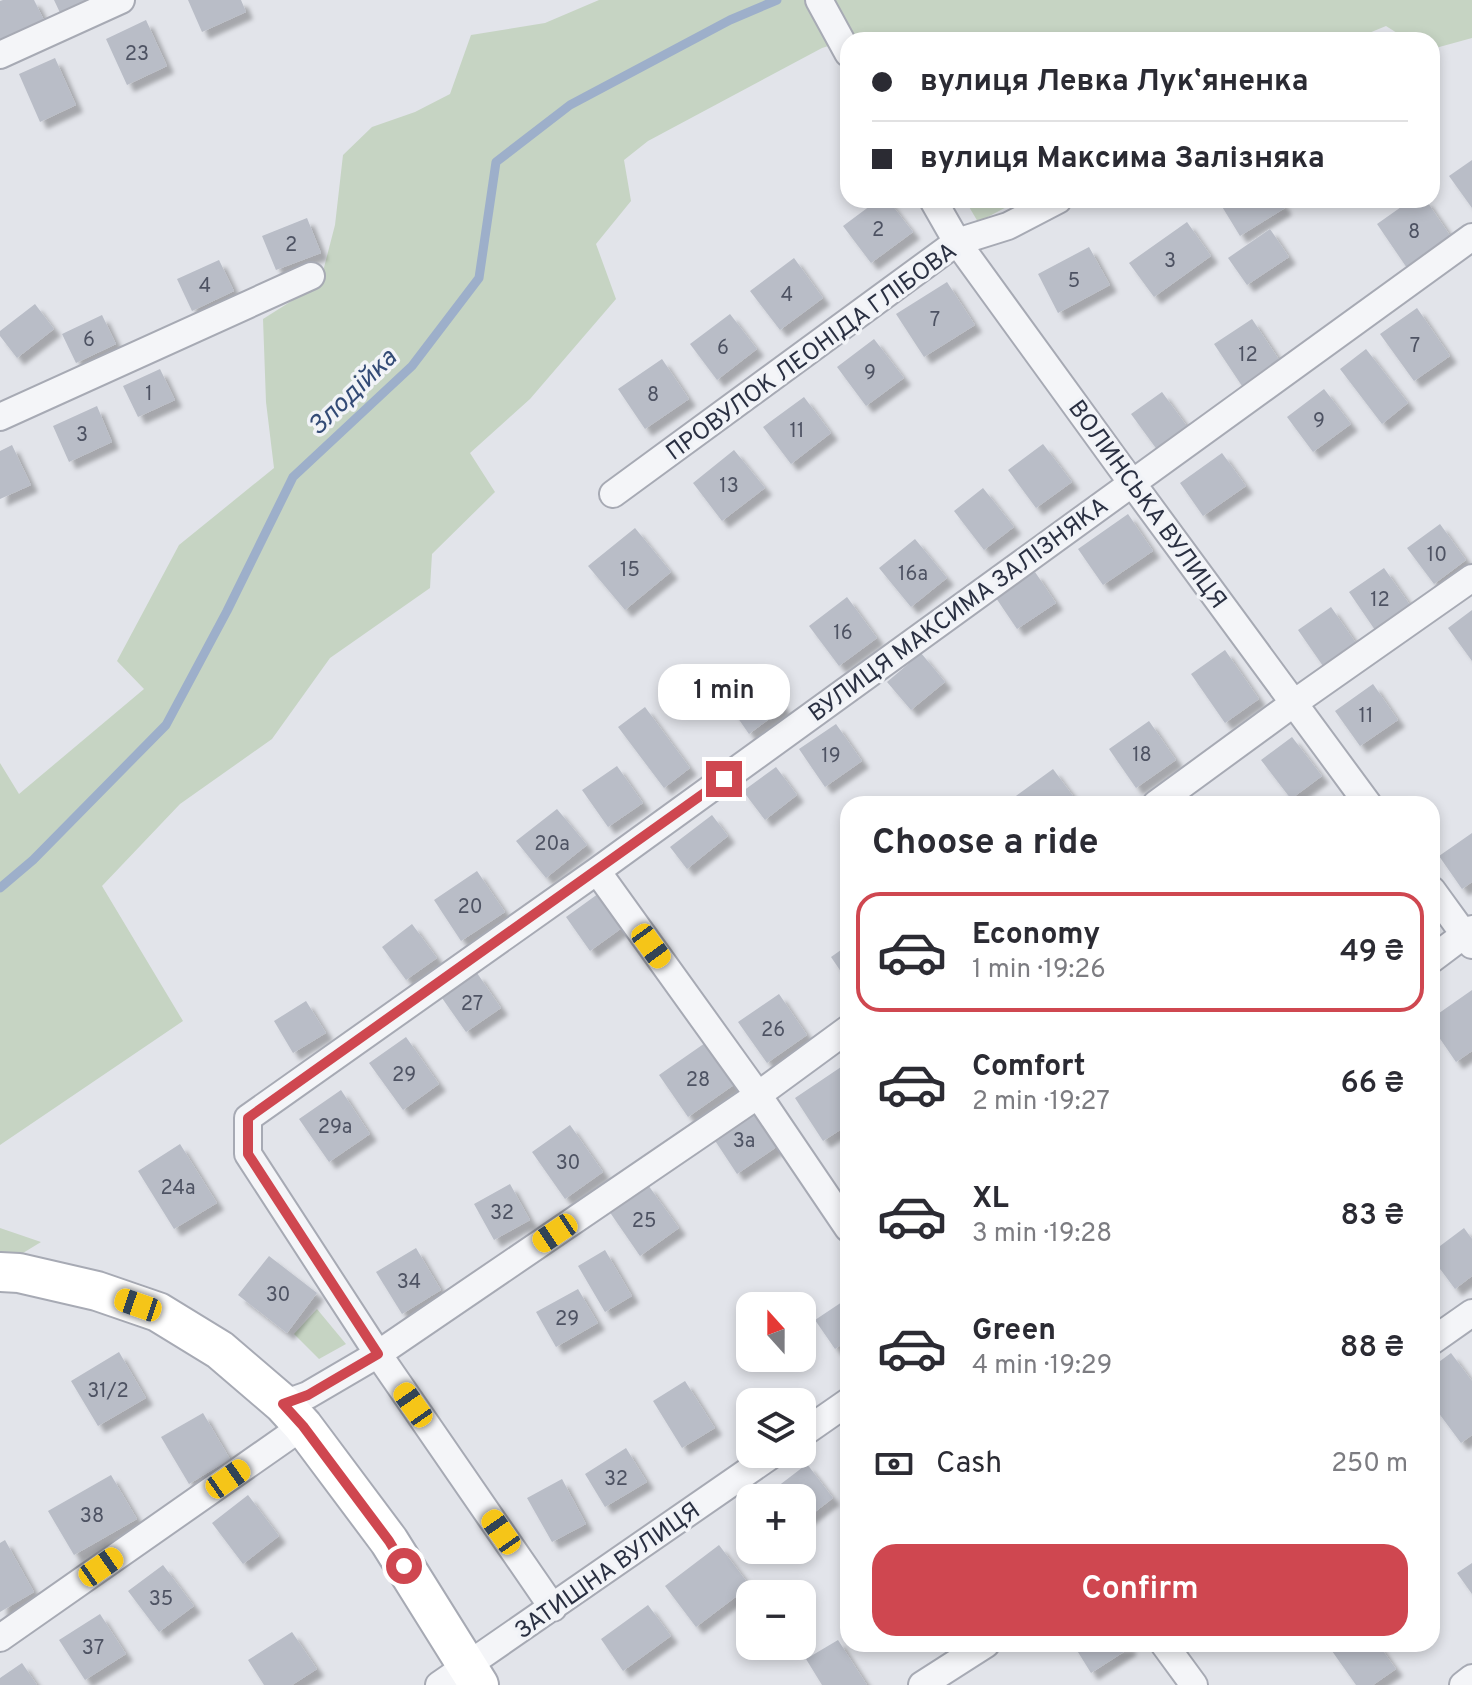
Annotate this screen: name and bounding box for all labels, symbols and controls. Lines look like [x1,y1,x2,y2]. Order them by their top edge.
house number: 23 [125,42,149,68]
text: вулиця Левка Лукʼяненка [920,64,1308,101]
text: вулиця Максима Залізняка [920,141,1325,178]
house number: 2 [872,218,884,244]
house number: 8 [1408,220,1420,246]
house number: 2 [285,233,297,259]
street label: ПРОВУЛОК ЛЕОНІДА ГЛІБОВА [661,237,964,468]
house number: 3 [1164,249,1176,275]
house number: 5 [1068,269,1080,295]
house number: 4 [199,274,211,300]
house number: 4 [781,283,793,309]
house number: 7 [930,308,940,334]
house number: 6 [83,328,95,354]
house number: 7 [1410,334,1420,360]
house number: 6 [717,336,729,362]
water label: Злодійка [303,342,405,443]
house number: 12 [1238,343,1258,369]
house number: 9 [864,361,876,387]
house number: 1 [145,382,153,408]
house number: 8 [647,383,659,409]
street label: ВОЛИНСЬКА ВУЛИЦЯ [1061,395,1232,615]
house number: 9 [1313,409,1325,435]
house number: 11 [790,419,804,445]
house number: 3 [76,423,88,449]
house number: 13 [719,474,739,500]
street label: ВУЛИЦЯ МАКСИМА ЗАЛІЗНЯКА [803,492,1115,730]
house number: 10 [1427,543,1447,569]
house number: 15 [620,558,640,584]
house number: 16а [898,562,928,588]
house number: 12 [1370,588,1390,614]
house number: 16 [833,621,853,647]
callout: 1 min [658,663,790,719]
text: 1 min [693,675,755,708]
house number: 11 [1359,704,1373,730]
house number: 18 [1132,743,1152,769]
house number: 19 [821,744,841,770]
route end [706,761,742,797]
text: Choose a ride [872,821,1098,867]
house number: 20а [534,832,570,858]
house number: 20 [457,895,483,921]
icon: car [876,916,948,988]
text: Economy [972,917,1100,954]
car [627,920,675,972]
text: 49 ₴ [1340,934,1404,971]
text: 1 min · 19:26 [972,954,1106,987]
house number: 27 [461,992,483,1018]
house number: 26 [761,1018,785,1044]
icon: car [876,1048,948,1120]
text: Comfort [972,1049,1085,1086]
house number: 29 [392,1063,416,1089]
text: 66 ₴ [1341,1066,1404,1103]
house number: 28 [686,1068,710,1094]
text: 2 min · 19:27 [972,1086,1110,1119]
house number: 29а [318,1115,352,1141]
house number: 3а [733,1129,755,1155]
house number: 30 [556,1151,580,1177]
house number: 24а [161,1176,195,1202]
icon: car [876,1180,948,1252]
text: XL [972,1181,1009,1218]
text: 83 ₴ [1340,1198,1404,1235]
house number: 32 [490,1201,514,1227]
house number: 25 [632,1209,656,1235]
car [528,1210,582,1256]
text: 3 min · 19:28 [972,1218,1112,1251]
house number: 34 [397,1270,421,1296]
house number: 30 [266,1283,290,1309]
car [111,1286,165,1324]
north arrow [736,1292,816,1372]
map controls [736,1292,816,1660]
house number: 29 [555,1307,579,1333]
icon: car [876,1312,948,1384]
text: Green [972,1313,1056,1350]
text: 88 ₴ [1340,1330,1404,1367]
text: 4 min · 19:29 [972,1350,1112,1383]
car [389,1378,437,1432]
house number: 31/2 [87,1379,129,1405]
button: layers [736,1388,816,1468]
icon: cash [872,1442,916,1486]
text: Cash [936,1446,1002,1483]
text: 250 m [1331,1448,1408,1481]
car [201,1455,255,1503]
house number: 32 [604,1467,628,1493]
button: + [736,1484,816,1564]
street label: ЗАТИШНА ВУЛИЦЯ [510,1496,707,1647]
house number: 38 [80,1504,104,1530]
car [477,1505,525,1559]
car [74,1543,128,1591]
button: Confirm [872,1544,1408,1636]
route start [386,1548,422,1584]
button: − [736,1580,816,1660]
house number: 35 [149,1587,173,1613]
house number: 37 [82,1636,104,1662]

